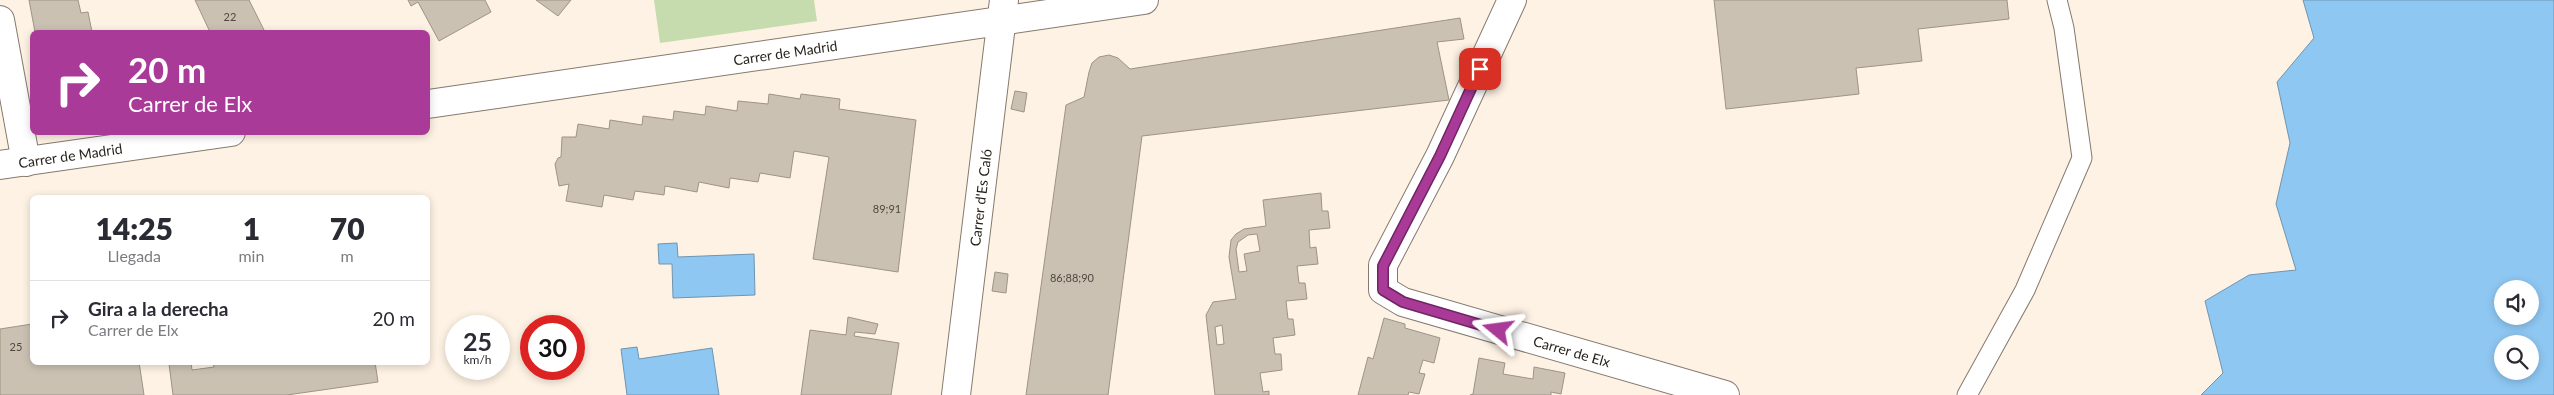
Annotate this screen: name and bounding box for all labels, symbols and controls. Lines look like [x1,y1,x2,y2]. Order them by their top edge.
house number: 22 [224,10,236,23]
street label: Carrer de Madrid [732,36,838,68]
text: 20 m [128,48,206,90]
pin [1459,48,1501,90]
icon: right [45,50,110,115]
icon: arrive [1466,55,1494,83]
text: Carrer de Elx [128,90,252,117]
street label: Carrer de Madrid [17,139,123,171]
street label: Carrer d'Es Caló [966,148,994,247]
house number: 89;91 [873,202,901,215]
text: 14:25 [95,210,173,246]
text: 1 [243,210,260,246]
text: 70 [330,210,365,246]
text: Llegada [107,246,161,265]
text: min [238,246,264,265]
text: m [341,246,354,265]
house number: 86;88;90 [1050,271,1095,284]
map controls [2494,280,2539,380]
button: sound [2494,280,2539,325]
text: Gira a la derecha [88,297,228,320]
position arrow [1471,303,1523,355]
icon: right [45,304,73,332]
text: 20 m [372,307,415,330]
speed limit sign: 30 [520,315,585,380]
text: Carrer de Elx [88,320,178,339]
text: 25 [463,326,492,356]
street label: Carrer de Elx [1532,332,1612,370]
button: search [2494,335,2539,380]
house number: 25 [10,340,22,353]
text: km/h [463,352,492,367]

